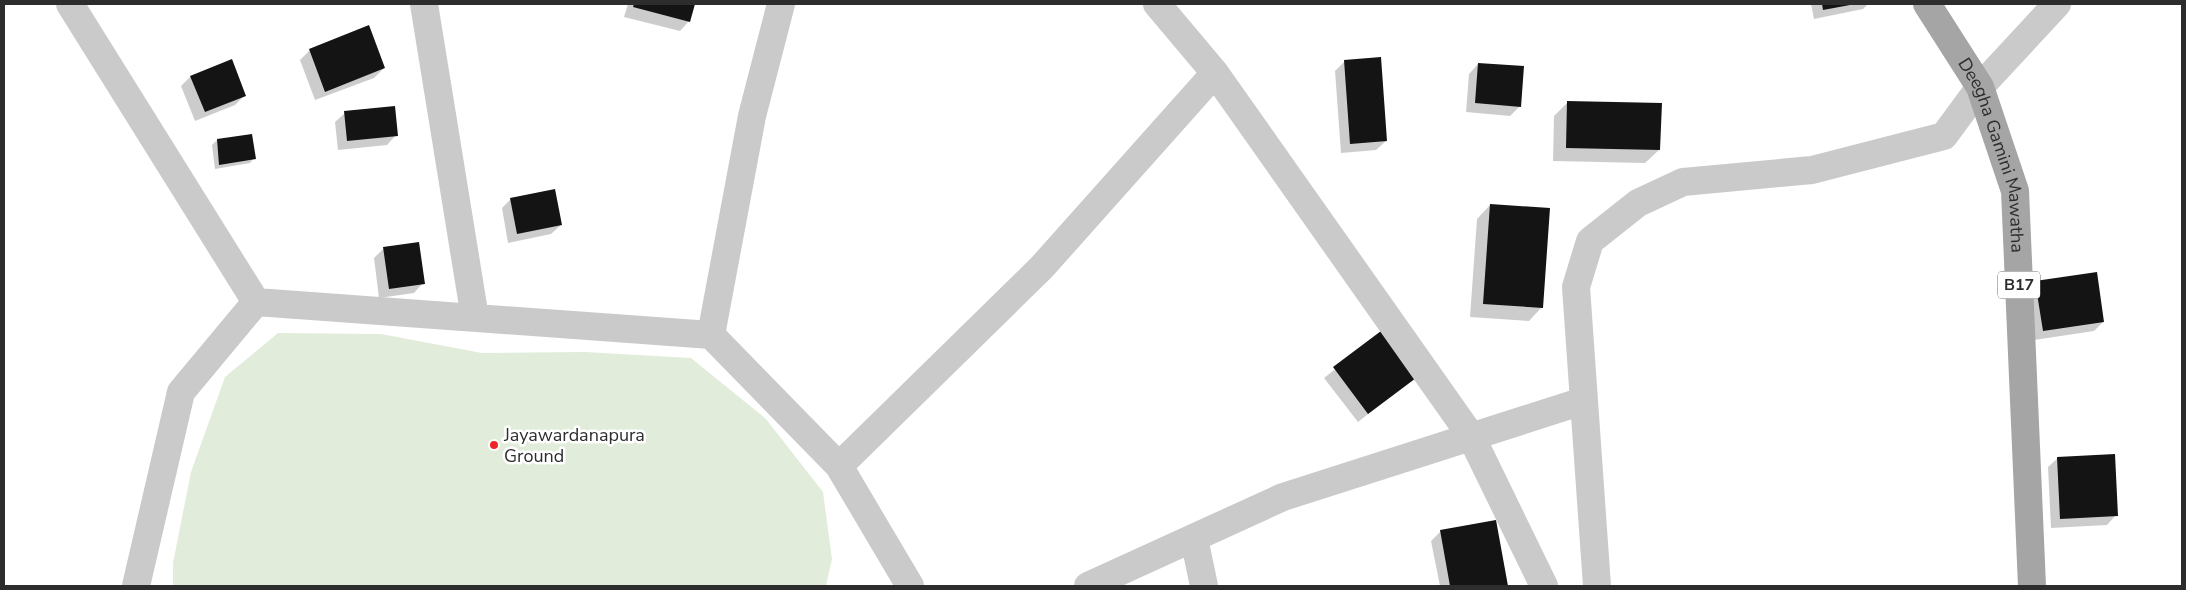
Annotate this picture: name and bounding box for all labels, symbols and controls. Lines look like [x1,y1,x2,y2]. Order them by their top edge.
street label: Deegha Gamini Mawatha [1952,53,2030,253]
road number: B17 [1998,272,2040,298]
place label: Jayawardanapura Ground [503,423,645,468]
marker: Jayawardanapura Ground [488,439,500,451]

